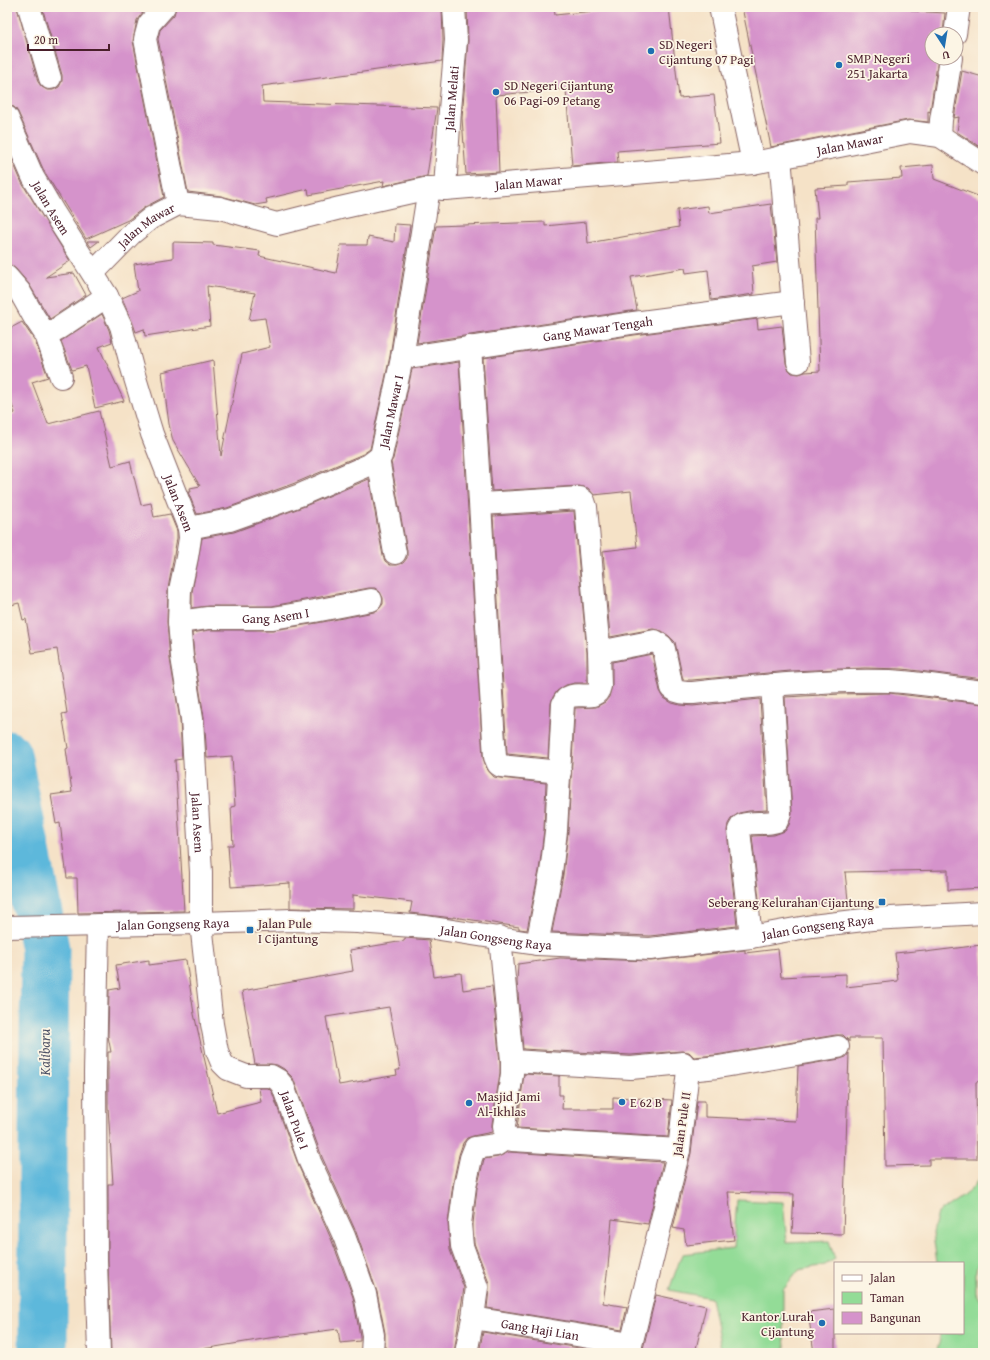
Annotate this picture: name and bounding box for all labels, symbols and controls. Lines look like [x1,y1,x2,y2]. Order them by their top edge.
scale bar [28,26,109,52]
north arrow [924,26,964,66]
text: 20 m [34,31,58,48]
place label: SD Negeri Cijantung 07 Pagi [659,35,754,69]
marker: SD Negeri Cijantung 07 Pagi [646,46,656,56]
text: U [940,47,951,64]
place label: SMP Negeri 251 Jakarta [847,49,910,83]
marker: SMP Negeri 251 Jakarta [834,60,844,70]
street label: Jalan Melati [440,65,464,133]
place label: SD Negeri Cijantung 06 Pagi-09 Petang [504,76,614,110]
marker: SD Negeri Cijantung 06 Pagi-09 Petang [491,87,501,97]
street label: Jalan Mawar [813,128,886,161]
street label: Jalan Mawar [492,170,564,195]
street label: Jalan Asem [26,176,75,239]
street label: Jalan Mawar [112,198,179,254]
street label: Gang Mawar Tengah [542,311,654,346]
street label: Jalan Mawar I [374,373,408,452]
street label: Jalan Asem [158,470,199,535]
street label: Gang Asem I [242,603,310,628]
street label: Jalan Asem [186,790,209,854]
place label: Seberang Kelurahan Cijantung [708,893,875,912]
marker: Seberang Kelurahan Cijantung [877,897,887,907]
street label: Jalan Gongseng Raya [759,910,875,945]
street label: Jalan Gongseng Raya [115,913,230,935]
place label: Jalan Pule I Cijantung [256,914,318,948]
street label: Jalan Gongseng Raya [437,920,553,955]
marker: Jalan Pule I Cijantung [245,925,255,935]
water label: Kalibaru [35,1029,55,1076]
street label: Jalan Pule I [275,1086,314,1152]
place label: Masjid Jami Al-Ikhlas [477,1087,541,1121]
street label: Jalan Pule II [667,1091,695,1159]
place label: E 62 B [630,1093,662,1112]
marker: E 62 B [617,1097,627,1107]
marker: Masjid Jami Al-Ikhlas [464,1098,474,1108]
legend [834,1262,964,1334]
text: Jalan [868,1269,895,1286]
text: Taman [870,1289,904,1306]
place label: Kantor Lurah Cijantung [741,1307,815,1341]
text: Bangunan [870,1309,921,1326]
street label: Gang Haji Lian [500,1314,581,1345]
marker: Kantor Lurah Cijantung [817,1318,827,1328]

